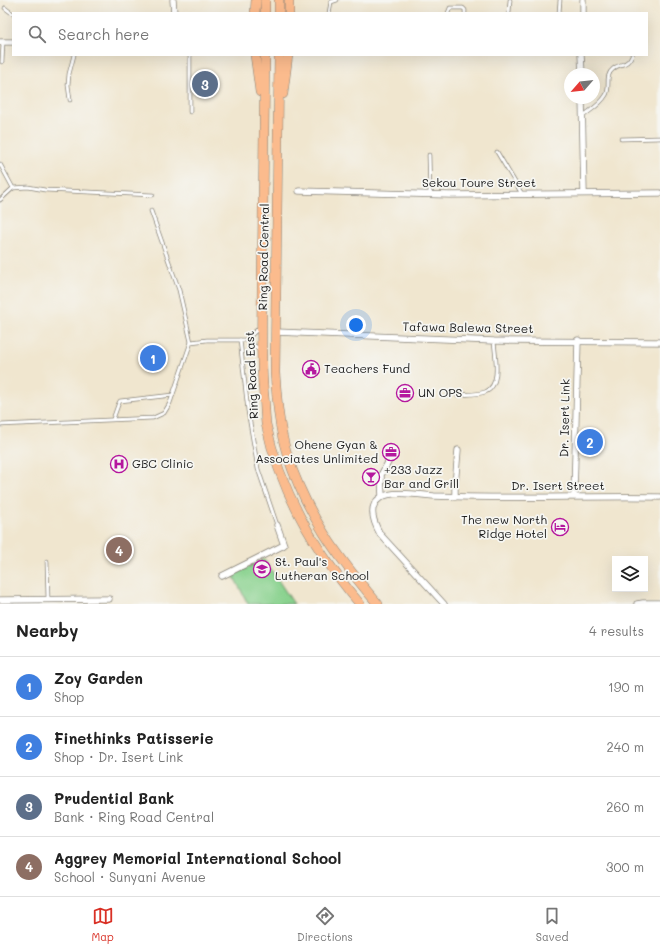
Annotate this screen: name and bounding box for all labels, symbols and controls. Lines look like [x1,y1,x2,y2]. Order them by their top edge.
search box [12,12,648,56]
icon: search [26,23,48,45]
text: Search here [58,24,149,44]
north arrow [564,68,600,104]
pin: 3 [192,69,218,99]
street label: Sekou Toure Street [422,174,536,190]
street label: Ring Road Central [254,203,272,311]
your location [346,315,366,335]
street label: Tafawa Balewa Street [402,318,534,336]
street label: Ring Road East [241,331,261,419]
pin: 1 [140,343,166,373]
public building icon: Teachers Fund [301,359,321,379]
place label: Teachers Fund [324,360,410,376]
street label: Dr. Isert Link [555,379,573,457]
office icon: UN OPS [395,383,415,403]
place label: UN OPS [418,384,463,400]
pin: 2 [577,427,603,457]
place label: Ohene Gyan & Associates Unlimited [255,436,378,466]
office icon: Ohene Gyan & Associates Unlimited [381,442,401,462]
hospital icon: GBC Clinic [109,454,129,474]
place label: GBC Clinic [132,455,193,471]
place label: +233 Jazz Bar and Grill [384,461,459,491]
bar icon: +233 Jazz Bar and Grill [361,467,381,487]
street label: Dr. Isert Street [511,477,605,493]
place label: The new North Ridge Hotel [461,511,547,541]
hotel icon: The new North Ridge Hotel [550,517,570,537]
pin: 4 [106,535,132,565]
place label: St. Paul's Lutheran School [275,553,369,583]
map controls [612,556,648,592]
button: layers [612,556,648,592]
school or university icon: St. Paul's Lutheran School [252,559,272,579]
text: Nearby [16,619,78,641]
text: 4 results [589,622,644,639]
text: Zoy Garden [54,668,143,688]
text: 1 [26,678,32,695]
text: 190 m [608,678,644,695]
text: Shop [54,688,84,705]
text: Finethinks Patisserie [54,728,213,748]
text: 2 [25,738,33,755]
text: 240 m [607,738,644,755]
text: Shop · Dr. Isert Link [54,748,183,765]
text: Prudential Bank [54,788,174,808]
text: 3 [25,798,33,815]
text: 260 m [606,798,644,815]
text: Bank · Ring Road Central [54,808,214,825]
text: Aggrey Memorial International School [54,848,341,868]
text: 4 [25,858,33,875]
text: 300 m [606,858,644,875]
text: School · Sunyani Avenue [54,868,206,885]
tab: Map [92,905,114,944]
tab: Directions [297,905,353,944]
tab: Saved [536,905,568,944]

